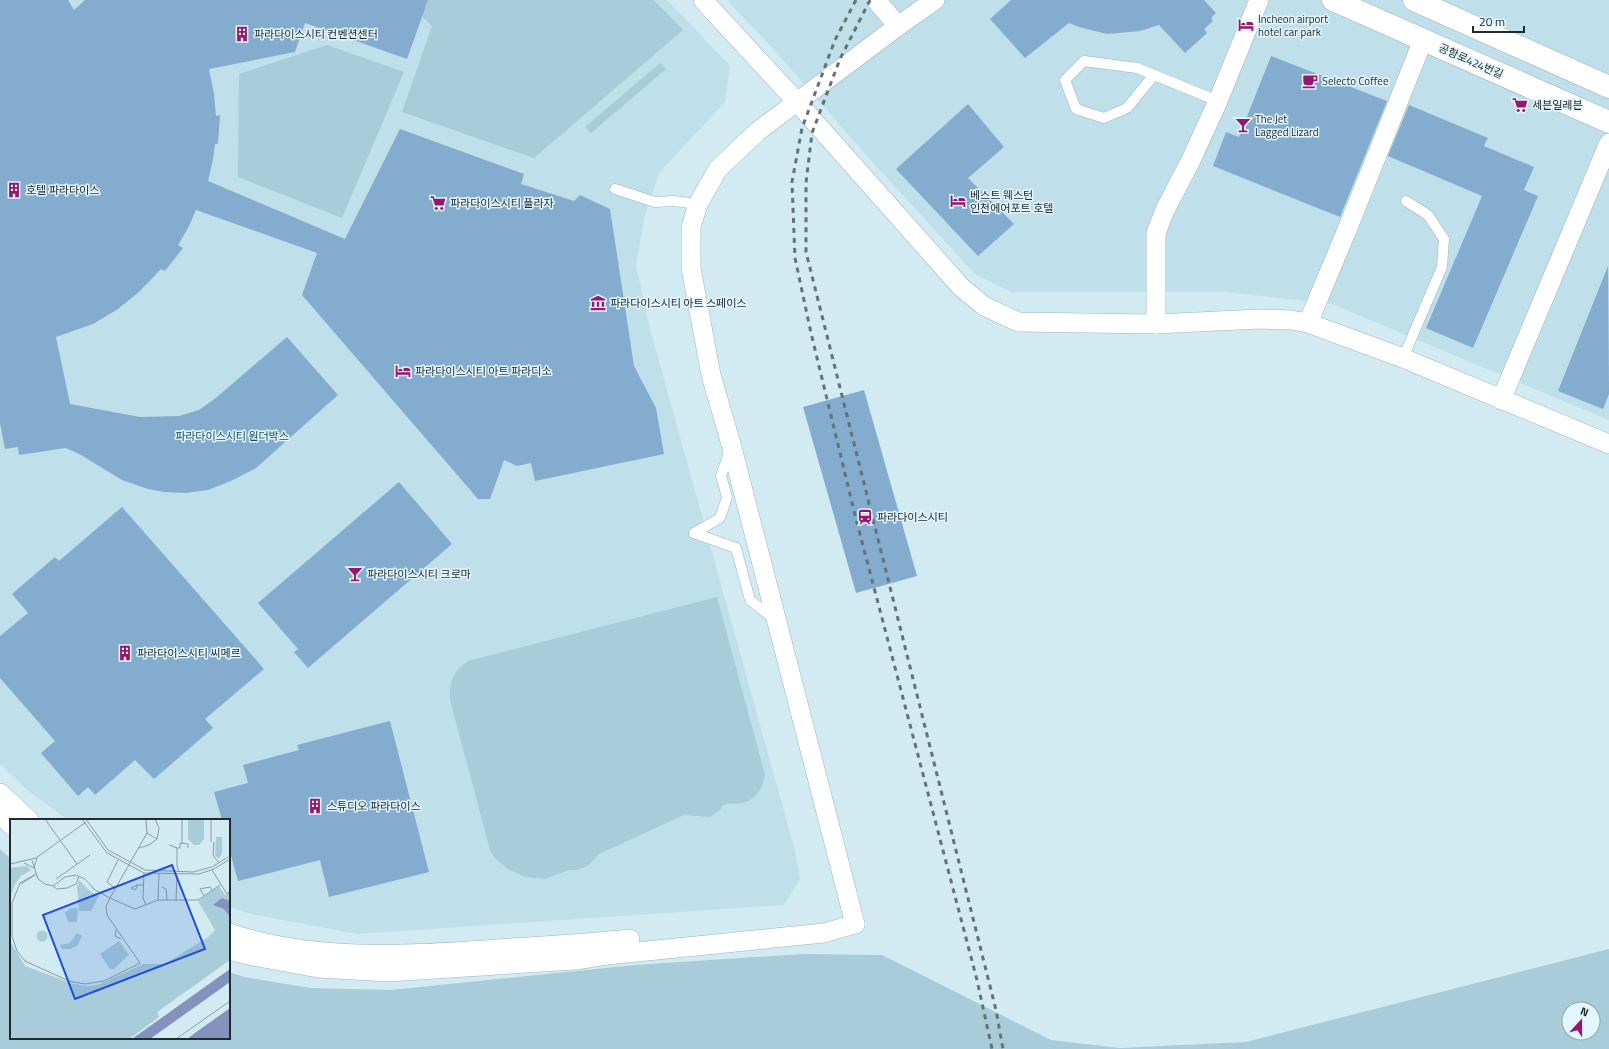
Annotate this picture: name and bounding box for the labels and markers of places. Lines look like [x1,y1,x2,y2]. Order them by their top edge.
place label: Incheon airport hotel car park [1258,11,1328,40]
hotel icon: Incheon airport hotel car park [1237,16,1255,34]
building icon: 파라다이스시티 컨벤션센터 [233,25,251,43]
place label: 파라다이스시티 컨벤션센터 [254,26,378,42]
cafe icon: Selecto Coffee [1301,72,1319,90]
place label: Selecto Coffee [1322,73,1389,89]
supermarket icon: 세븐일레븐 [1511,96,1529,114]
place label: 세븐일레븐 [1532,97,1583,113]
place label: The Jet Lagged Lizard [1255,111,1319,140]
bar icon: The Jet Lagged Lizard [1234,116,1252,134]
building icon: 호텔 파라다이스 [5,181,23,199]
place label: 호텔 파라다이스 [26,182,99,198]
place label: 베스트 웨스턴 인천에어포트 호텔 [970,187,1053,216]
hotel icon: 베스트 웨스턴 인천에어포트 호텔 [949,192,967,210]
supermarket icon: 파라다이스시티 플라자 [429,194,447,212]
place label: 파라다이스시티 플라자 [450,195,554,211]
museum icon: 파라다이스시티 아트 스페이스 [589,294,607,312]
place label: 파라다이스시티 아트 스페이스 [610,295,746,311]
hotel icon: 파라다이스시티 아트 파라디소 [394,362,412,380]
place label: 파라다이스시티 아트 파라디소 [415,363,551,379]
station icon: 파라다이스시티 [856,508,874,526]
place label: 파라다이스시티 [877,509,948,525]
bar icon: 파라다이스시티 크로마 [346,565,364,583]
place label: 파라다이스시티 크로마 [367,566,471,582]
building icon: 파라다이스시티 씨메르 [116,644,134,662]
place label: 파라다이스시티 씨메르 [137,645,241,661]
building icon: 스튜디오 파라다이스 [306,797,324,815]
place label: 스튜디오 파라다이스 [327,798,421,814]

